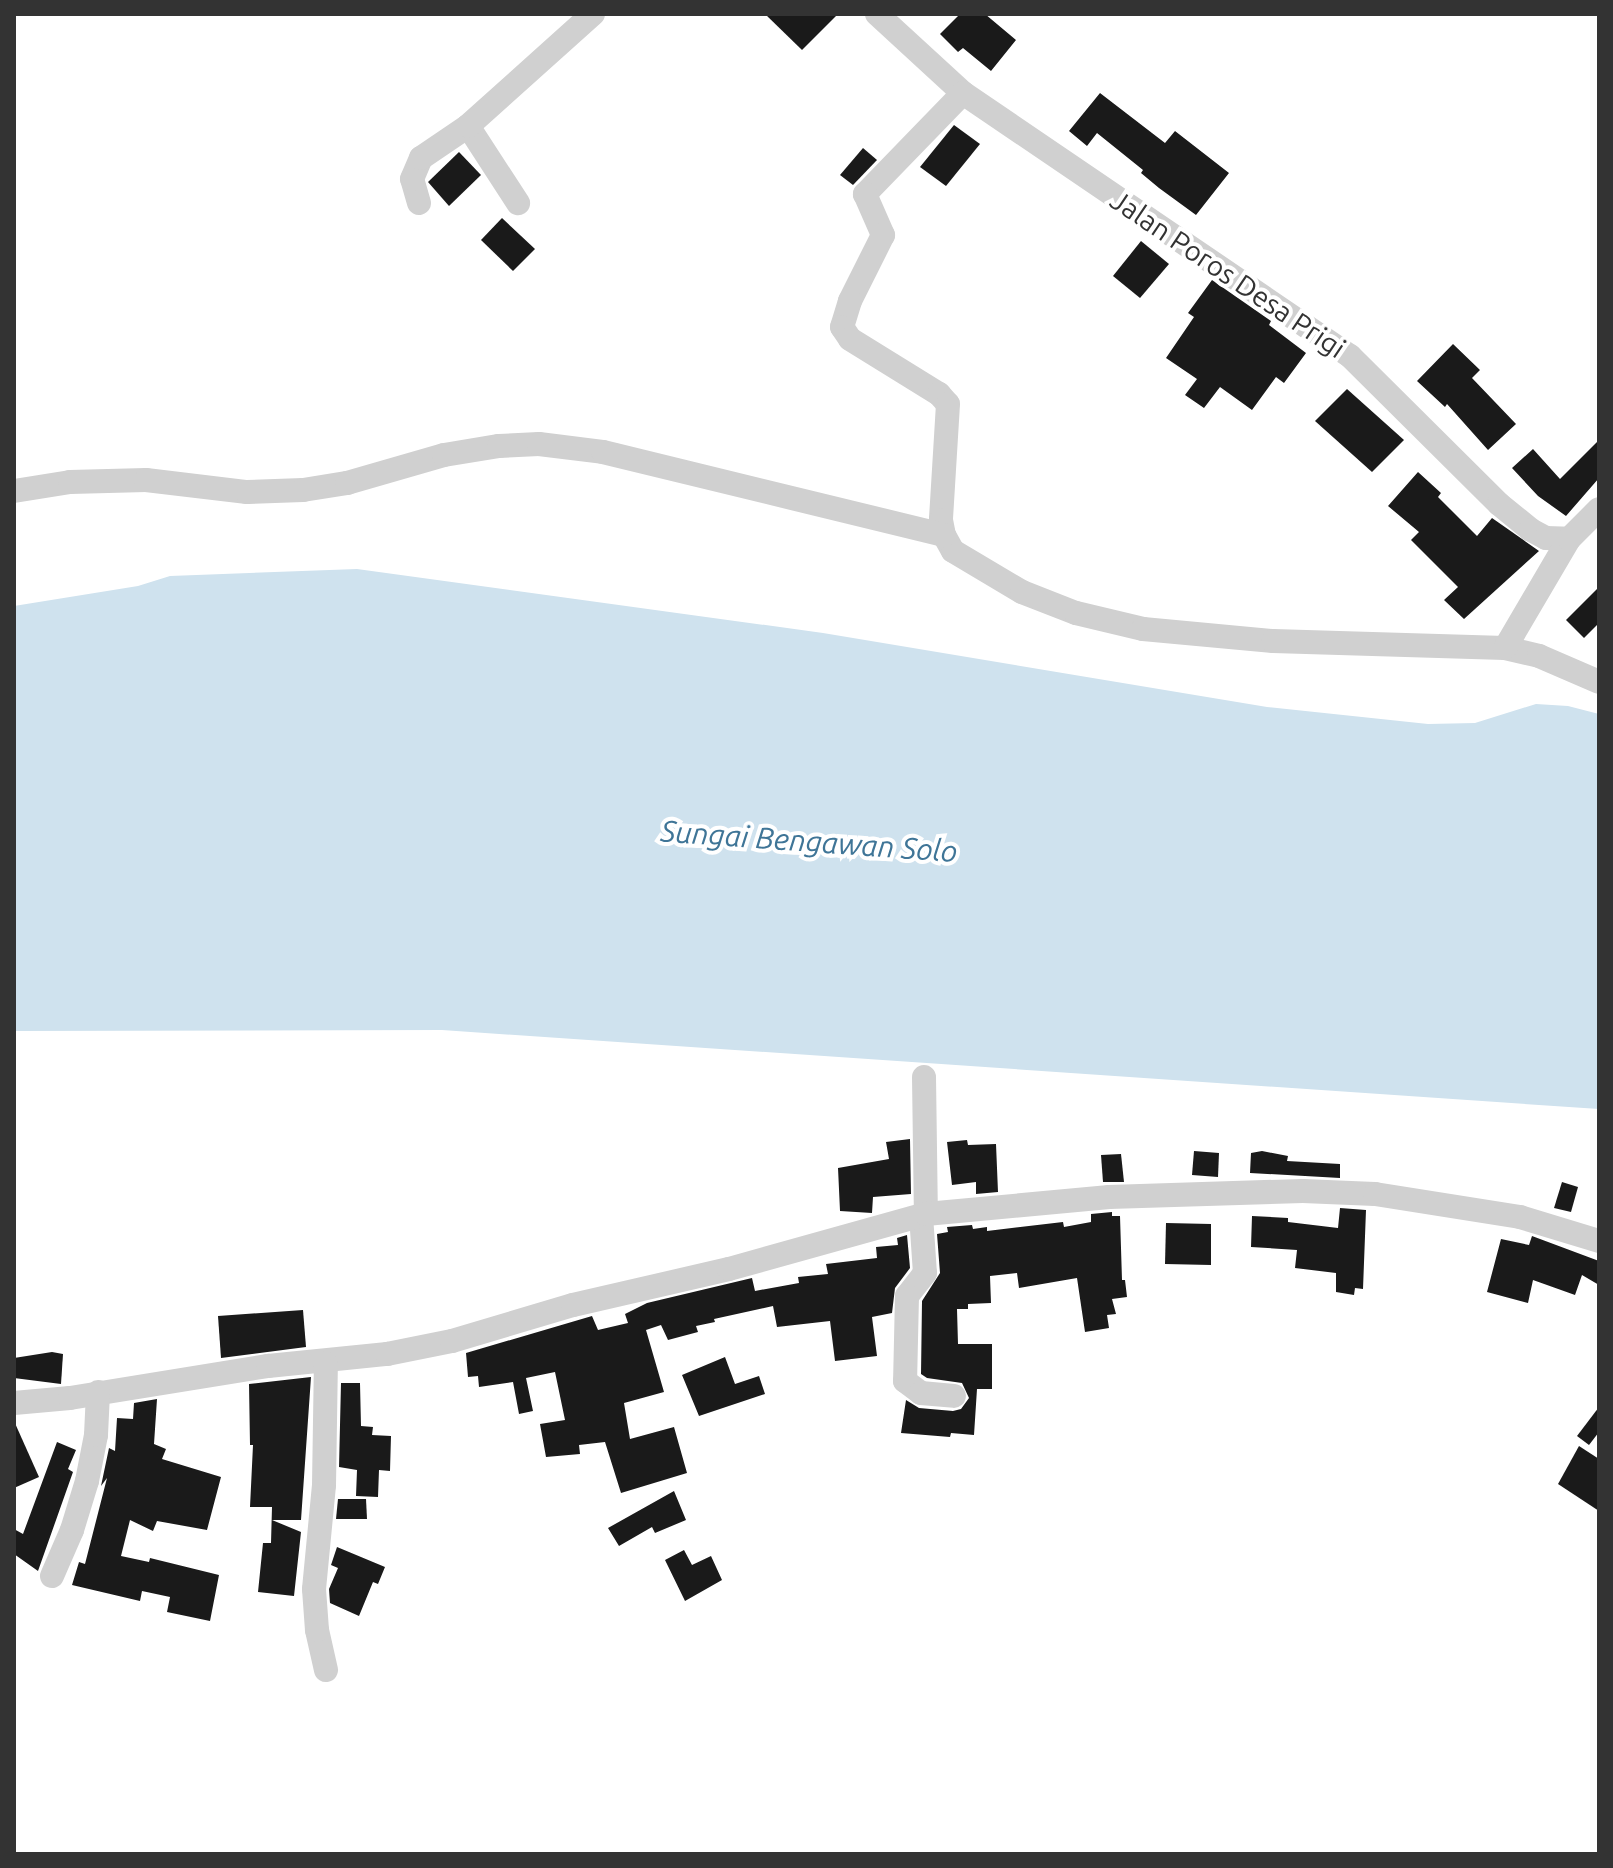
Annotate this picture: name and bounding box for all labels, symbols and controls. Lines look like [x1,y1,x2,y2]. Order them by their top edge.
street label: Jalan Poros Desa Prigi [1104,183,1352,365]
water label: Sungai Bengawan Solo [660,813,958,869]

